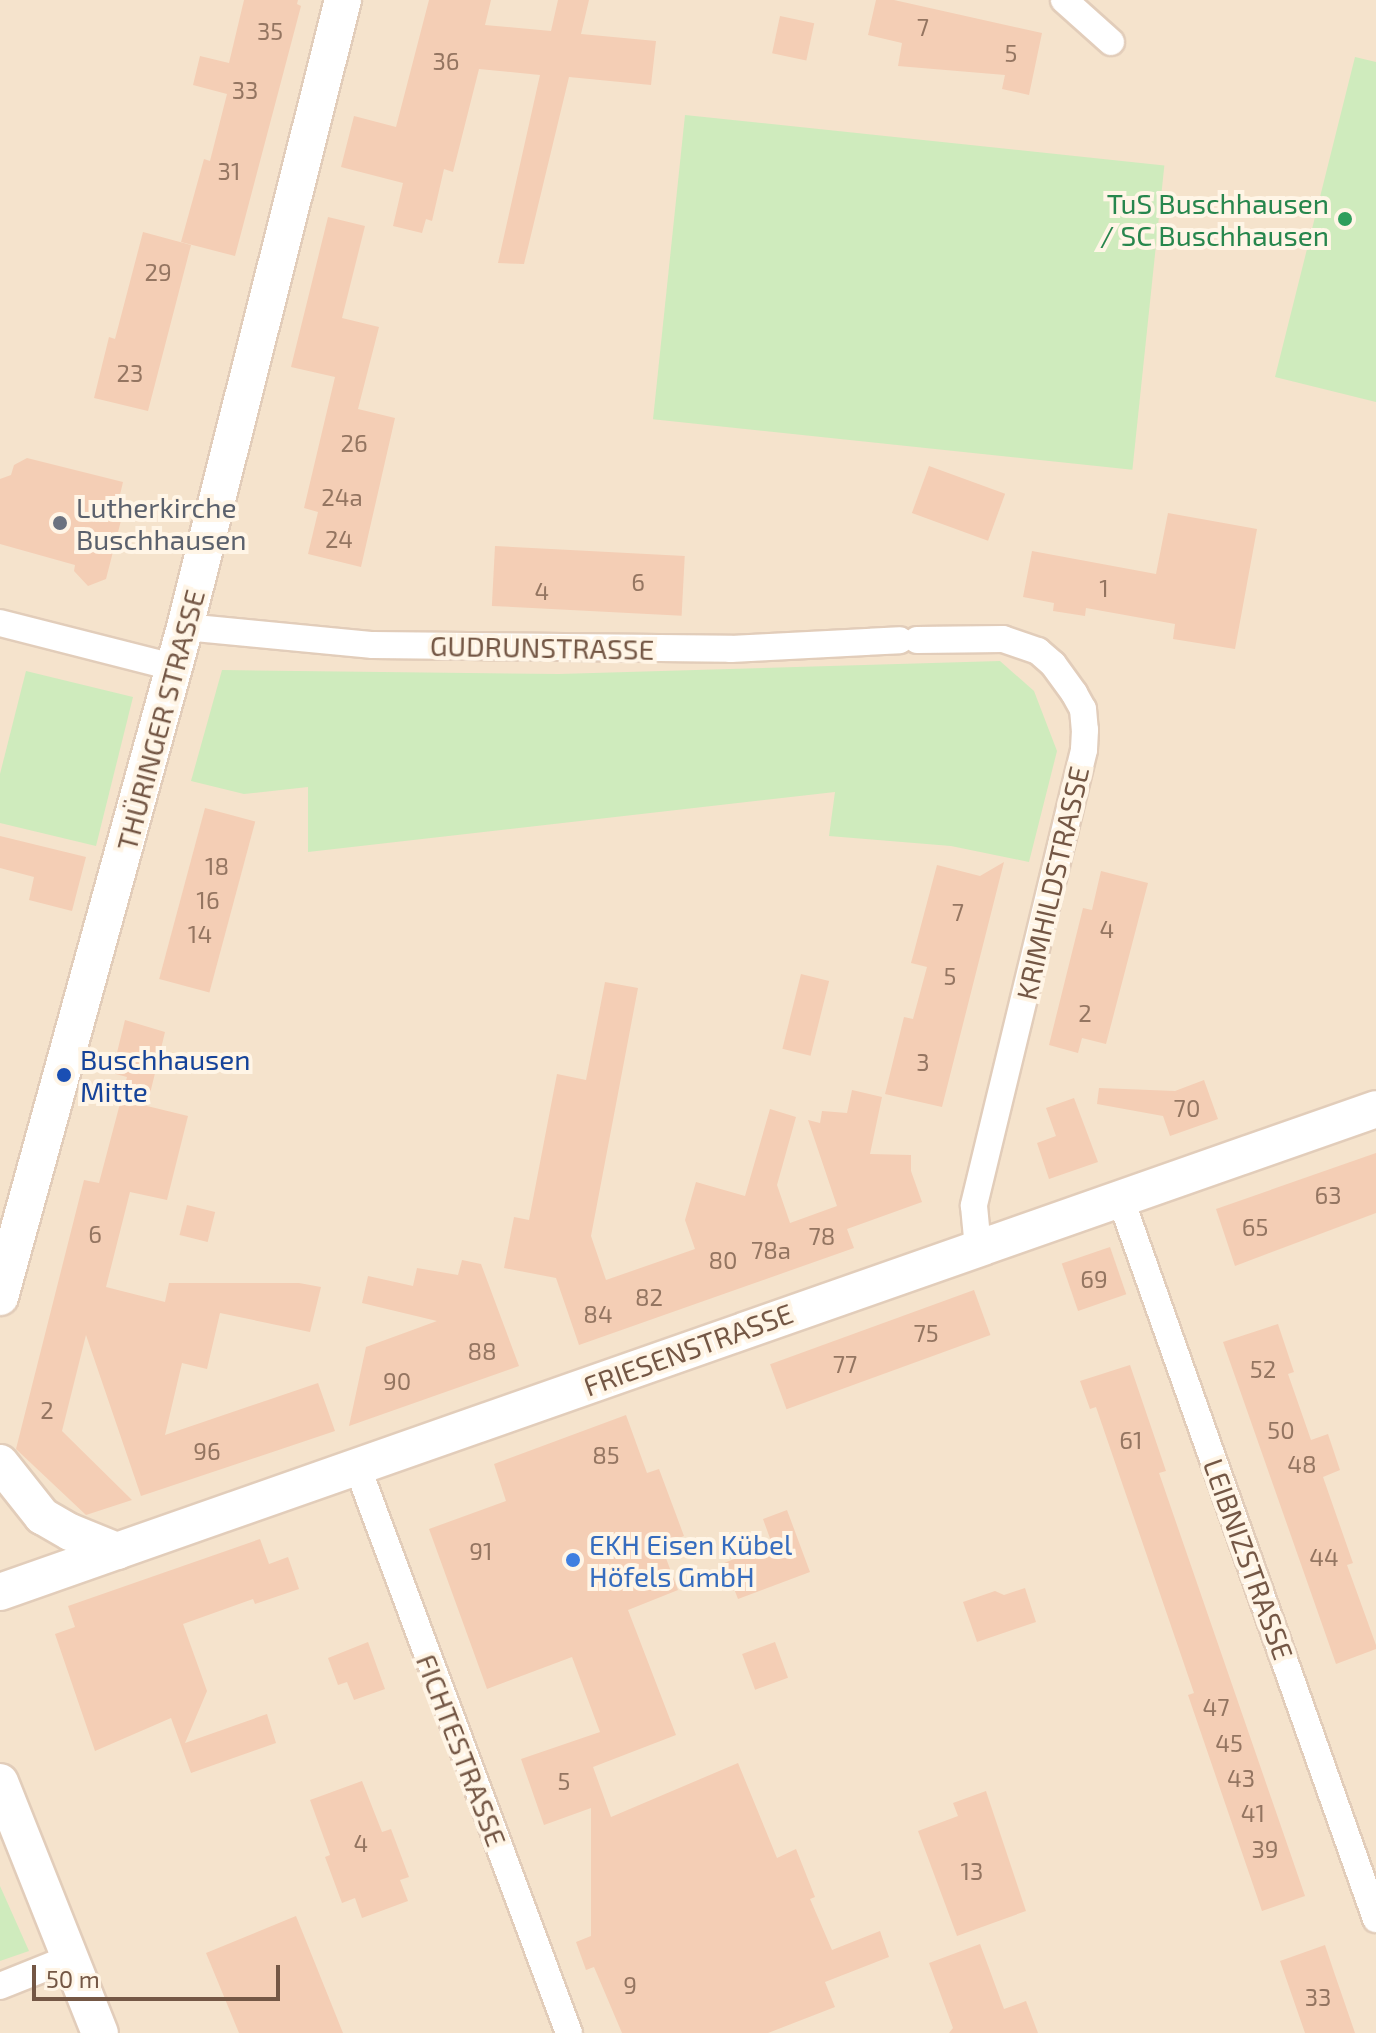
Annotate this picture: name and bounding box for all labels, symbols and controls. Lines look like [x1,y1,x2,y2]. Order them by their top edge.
house number: 7 [917,13,929,41]
house number: 35 [257,17,283,45]
house number: 5 [1005,39,1017,67]
house number: 36 [432,47,460,75]
house number: 33 [232,76,258,104]
house number: 31 [218,157,240,185]
place label: TuS Buschhausen / SC Buschhausen [1100,186,1329,252]
marker: TuS Buschhausen / SC Buschhausen [1336,210,1354,228]
house number: 29 [144,258,172,286]
house number: 23 [117,359,143,387]
house number: 26 [340,429,368,457]
house number: 24a [321,483,363,511]
place label: Lutherkirche Buschhausen [76,490,247,556]
marker: Lutherkirche Buschhausen [51,514,69,532]
house number: 24 [325,525,353,553]
house number: 6 [631,568,645,596]
house number: 1 [1099,574,1109,602]
house number: 4 [535,577,549,605]
street label: THÜRINGER STRASSE [109,586,211,854]
street label: GUDRUNSTRASSE [430,628,654,666]
street label: KRIMHILDSTRASSE [1009,763,1095,1003]
house number: 18 [205,852,229,880]
house number: 16 [196,886,220,914]
house number: 7 [952,898,964,926]
house number: 4 [1100,915,1114,943]
house number: 14 [188,920,212,948]
house number: 5 [944,962,956,990]
house number: 2 [1078,999,1092,1027]
place label: Buschhausen Mitte [80,1042,251,1108]
house number: 3 [916,1048,930,1076]
marker: Buschhausen Mitte [55,1066,73,1084]
house number: 70 [1174,1094,1200,1122]
house number: 63 [1314,1181,1342,1209]
house number: 65 [1242,1213,1268,1241]
house number: 6 [88,1220,102,1248]
house number: 78 [809,1222,835,1250]
house number: 78a [751,1236,791,1264]
house number: 80 [708,1246,738,1274]
house number: 69 [1080,1265,1108,1293]
house number: 82 [635,1283,663,1311]
street label: FRIESENSTRASSE [579,1296,797,1402]
house number: 84 [583,1300,613,1328]
house number: 75 [913,1319,939,1347]
house number: 88 [467,1337,497,1365]
house number: 77 [833,1350,857,1378]
house number: 52 [1250,1355,1276,1383]
house number: 90 [383,1367,411,1395]
house number: 2 [40,1396,54,1424]
house number: 50 [1267,1416,1295,1444]
house number: 61 [1119,1426,1143,1454]
house number: 96 [193,1437,221,1465]
house number: 85 [592,1441,620,1469]
house number: 48 [1287,1450,1317,1478]
street label: LEIBNIZSTRASSE [1197,1454,1301,1664]
place label: EKH Eisen Kübel Höfels GmbH [589,1527,792,1593]
house number: 91 [469,1537,493,1565]
house number: 44 [1309,1543,1339,1571]
marker: EKH Eisen Kübel Höfels GmbH [564,1551,582,1569]
street label: FICHTESTRASSE [410,1649,514,1851]
house number: 47 [1202,1693,1230,1721]
house number: 45 [1215,1729,1243,1757]
house number: 43 [1227,1764,1255,1792]
house number: 5 [558,1767,570,1795]
house number: 41 [1241,1799,1265,1827]
house number: 4 [354,1829,368,1857]
house number: 39 [1251,1835,1279,1863]
house number: 13 [961,1857,983,1885]
scale bar [36,1949,284,1999]
text: 50 m [46,1964,100,1993]
house number: 9 [623,1971,637,1999]
house number: 33 [1305,1983,1331,2011]

